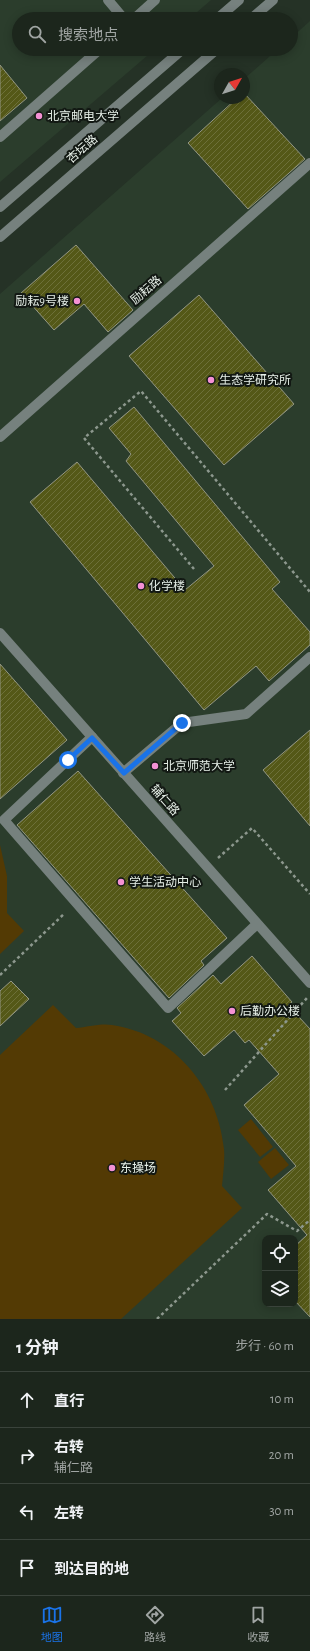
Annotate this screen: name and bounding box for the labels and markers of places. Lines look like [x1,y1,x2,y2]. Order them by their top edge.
place label: 北京邮电大学 [47,109,119,122]
marker: 北京邮电大学 [34,111,44,121]
place label: 励耘9号楼 [15,295,69,307]
marker: 励耘9号楼 [72,296,82,306]
place label: 生态学研究所 [219,373,291,386]
marker: 生态学研究所 [206,375,216,385]
place label: 化学楼 [149,579,185,592]
marker: 化学楼 [136,581,146,591]
place label: 北京师范大学 [163,759,235,772]
marker: 北京师范大学 [150,761,160,771]
place label: 学生活动中心 [129,875,201,888]
marker: 学生活动中心 [116,877,126,887]
place label: 后勤办公楼 [240,1005,300,1017]
marker: 后勤办公楼 [227,1006,237,1016]
place label: 东操场 [120,1161,156,1174]
marker: 东操场 [107,1163,117,1173]

